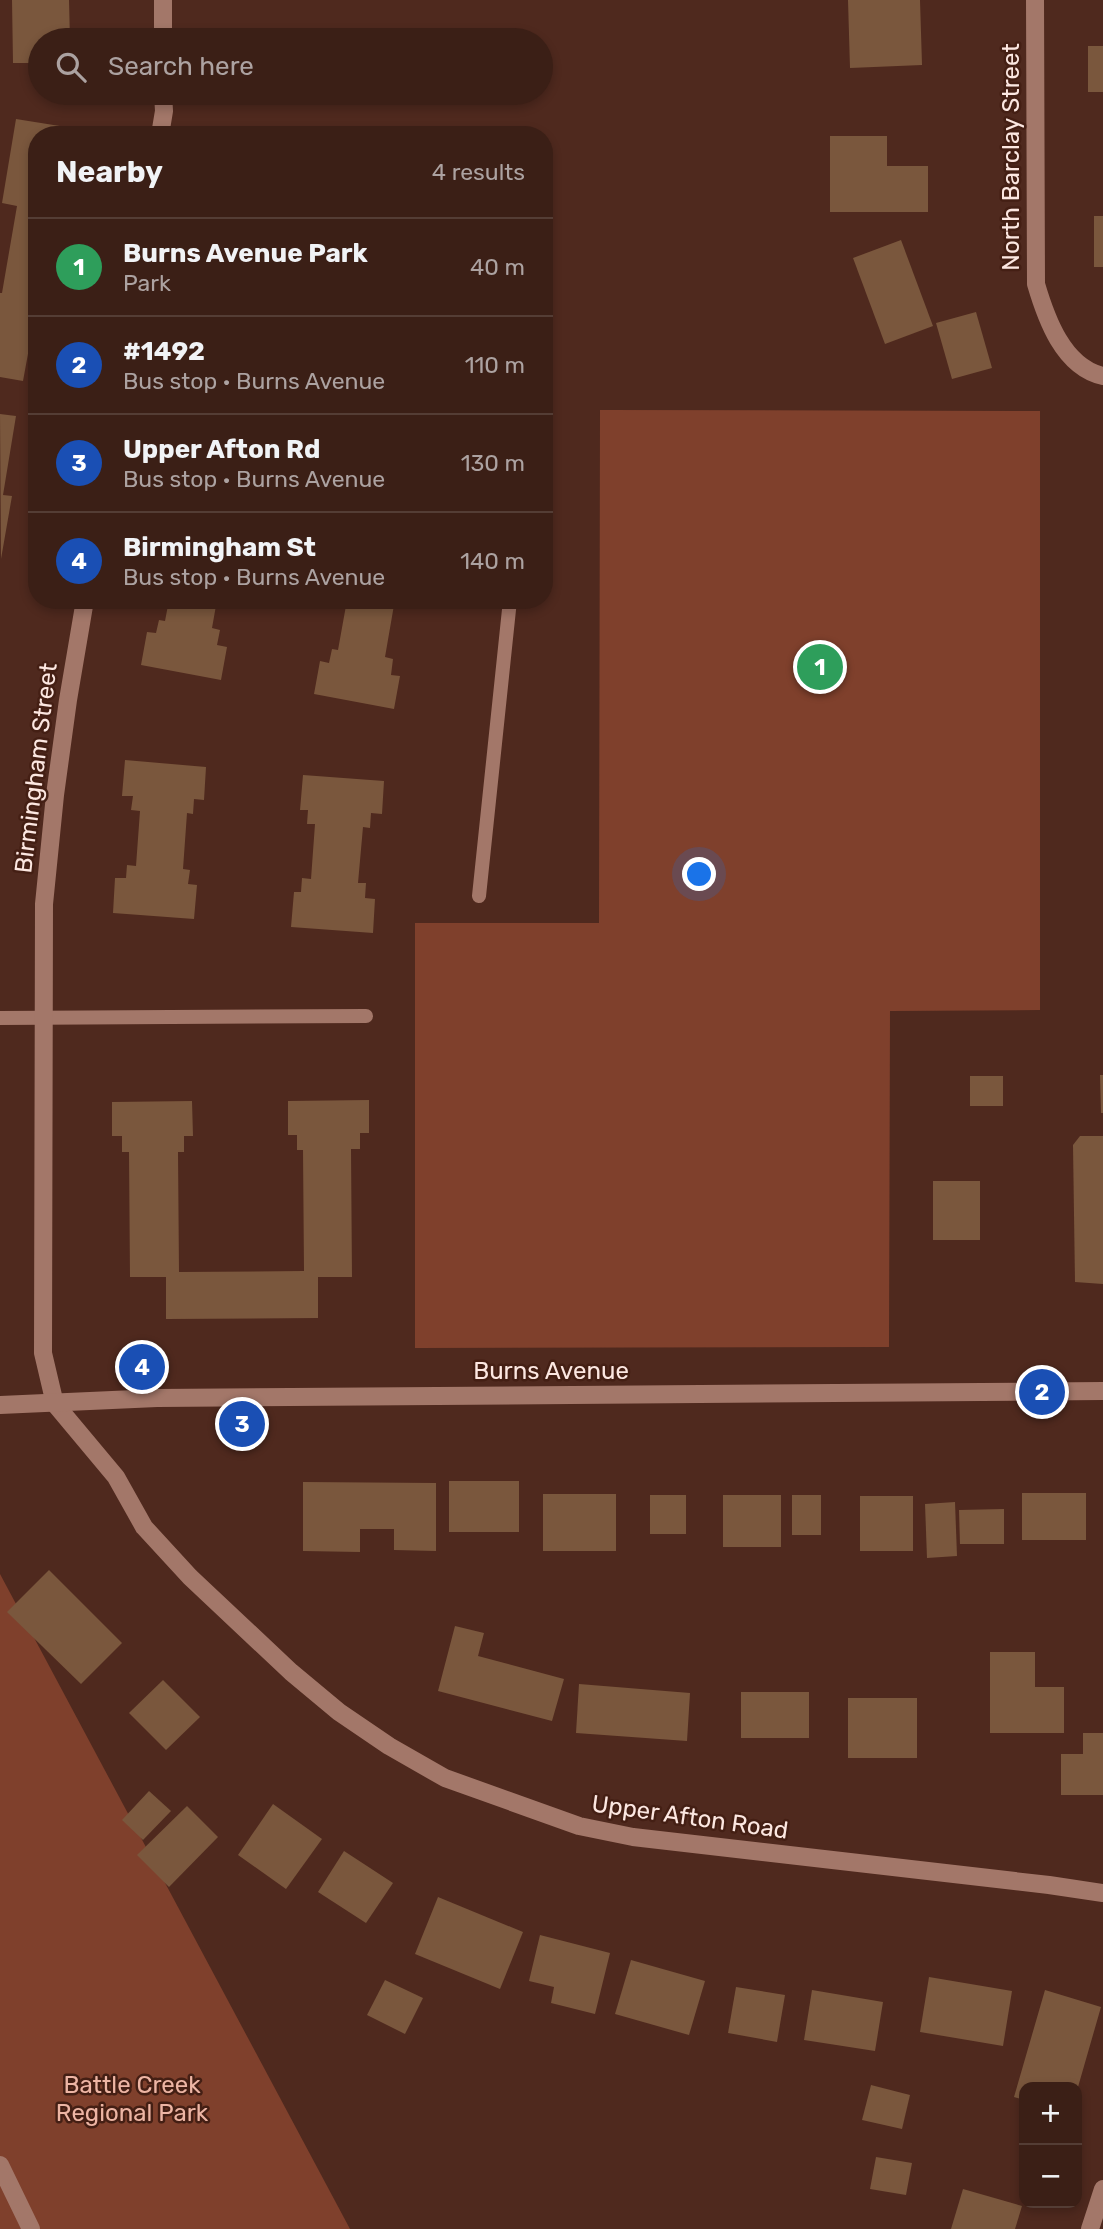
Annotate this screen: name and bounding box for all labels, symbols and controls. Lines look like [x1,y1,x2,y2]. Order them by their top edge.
search box [28,28,553,105]
street label: North Barclay Street [997,43,1025,271]
icon: search [52,48,90,86]
text: Search here [108,51,254,82]
text: Nearby [56,154,163,190]
text: 4 results [432,158,525,186]
text: Burns Avenue Park [123,238,368,269]
text: 1 [73,253,85,281]
text: 40 m [470,253,525,281]
text: Park [123,269,171,297]
text: #1492 [123,336,205,367]
text: 2 [72,351,86,379]
text: 110 m [465,351,525,379]
text: Bus stop · Burns Avenue [123,367,385,395]
text: Upper Afton Rd [123,434,320,465]
text: 3 [71,449,87,477]
text: 130 m [461,449,525,477]
text: Bus stop · Burns Avenue [123,465,385,493]
text: Birmingham St [123,532,316,563]
text: 4 [71,547,87,575]
text: 140 m [460,547,525,575]
text: Bus stop · Burns Avenue [123,563,385,591]
pin: 1 [797,641,843,693]
street label: Birmingham Street [9,661,63,875]
your location [682,857,716,891]
pin: 4 [119,1341,165,1393]
street label: Burns Avenue [473,1357,629,1385]
pin: 2 [1019,1366,1065,1418]
pin: 3 [219,1398,265,1450]
street label: Upper Afton Road [590,1789,790,1845]
park label: Battle Creek Regional Park [56,2071,209,2127]
map controls [1019,2082,1082,2208]
button: + [1019,2082,1082,2145]
button: − [1019,2145,1082,2208]

